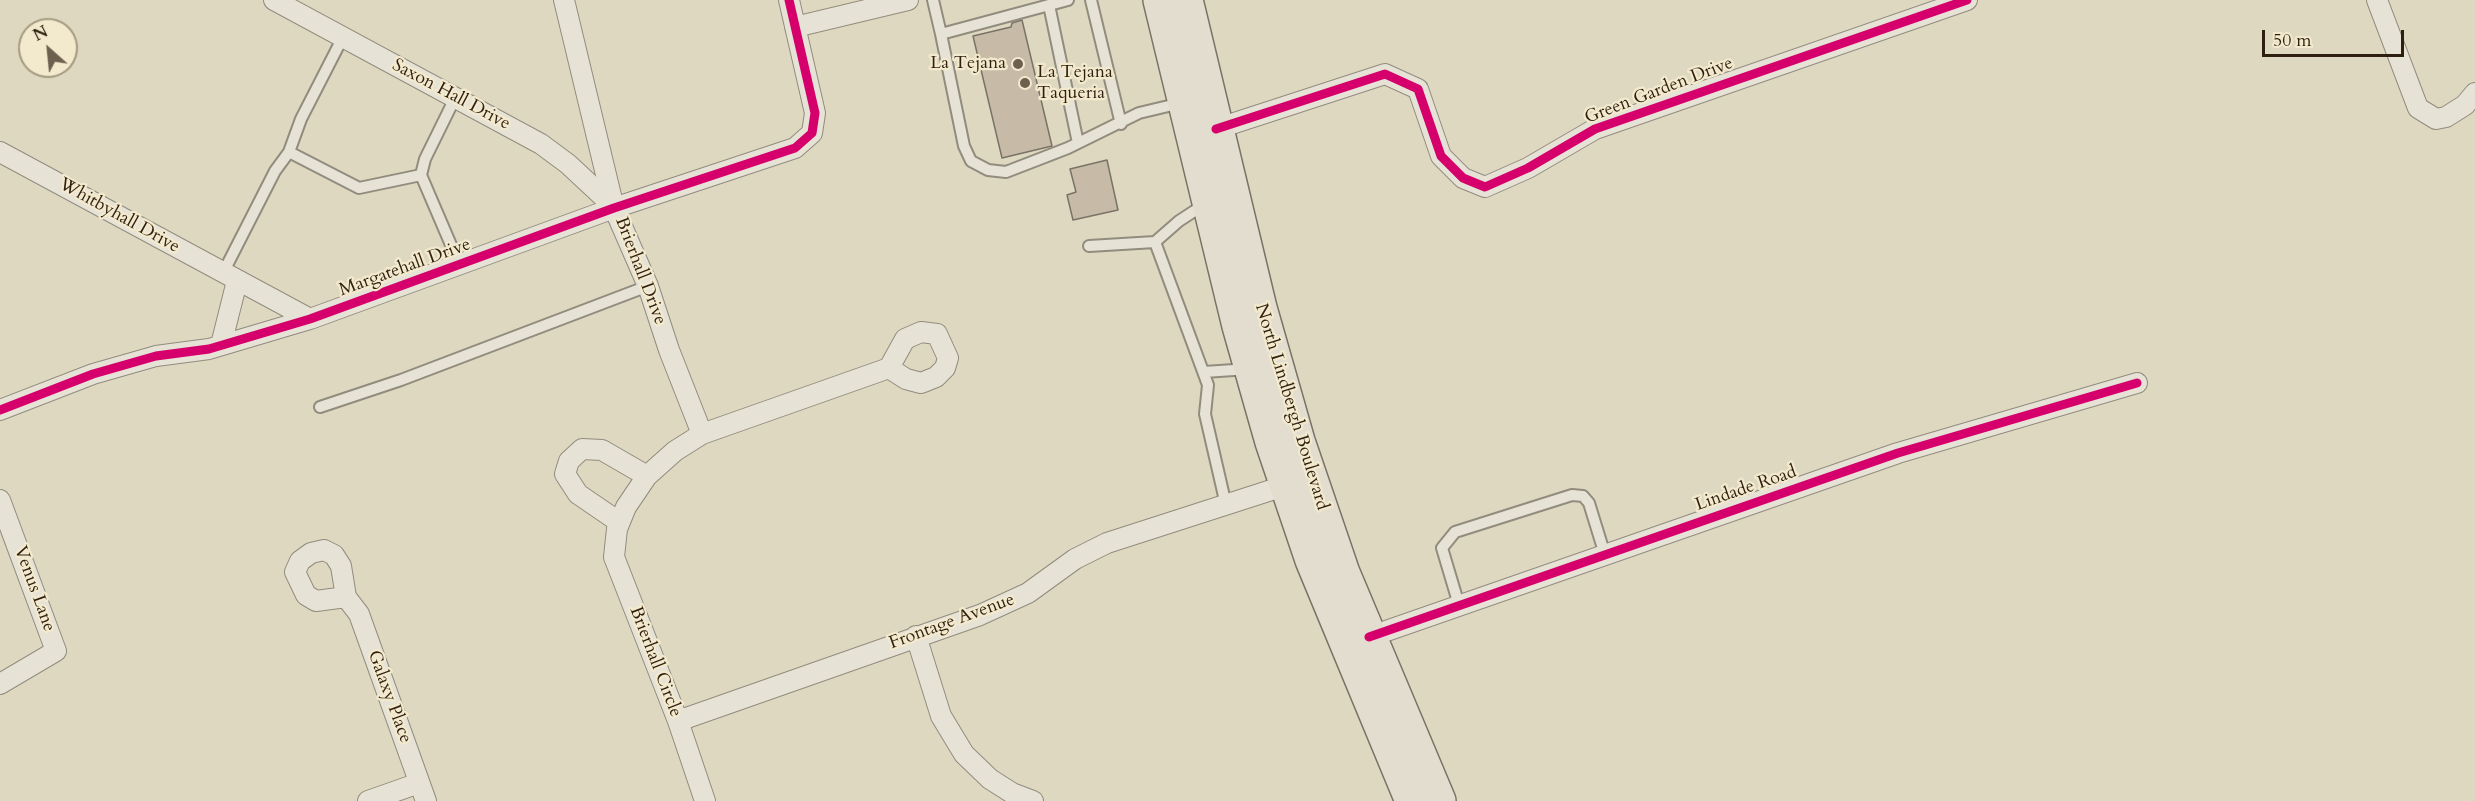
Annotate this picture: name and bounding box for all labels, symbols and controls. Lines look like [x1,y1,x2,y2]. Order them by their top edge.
north arrow [18,18,78,78]
scale bar [2265,18,2408,56]
text: N [30,21,52,47]
text: 50 m [2273,28,2312,53]
place label: La Tejana [930,53,1006,75]
street label: Green Garden Drive [1582,53,1736,129]
street label: Saxon Hall Drive [388,55,514,135]
marker: La Tejana [1011,57,1025,71]
place label: La Tejana Taqueria [1037,62,1113,104]
marker: La Tejana Taqueria [1018,76,1032,90]
street label: Whitbyhall Drive [55,174,183,258]
street label: Brierhall Drive [610,214,670,328]
street label: Margatehall Drive [336,234,474,302]
street label: North Lindbergh Boulevard [1249,301,1333,513]
street label: Lindade Road [1693,462,1799,516]
street label: Venus Lane [9,543,59,635]
street label: Frontage Avenue [886,589,1018,655]
street label: Brierhall Circle [624,604,686,720]
street label: Galaxy Place [362,648,416,746]

